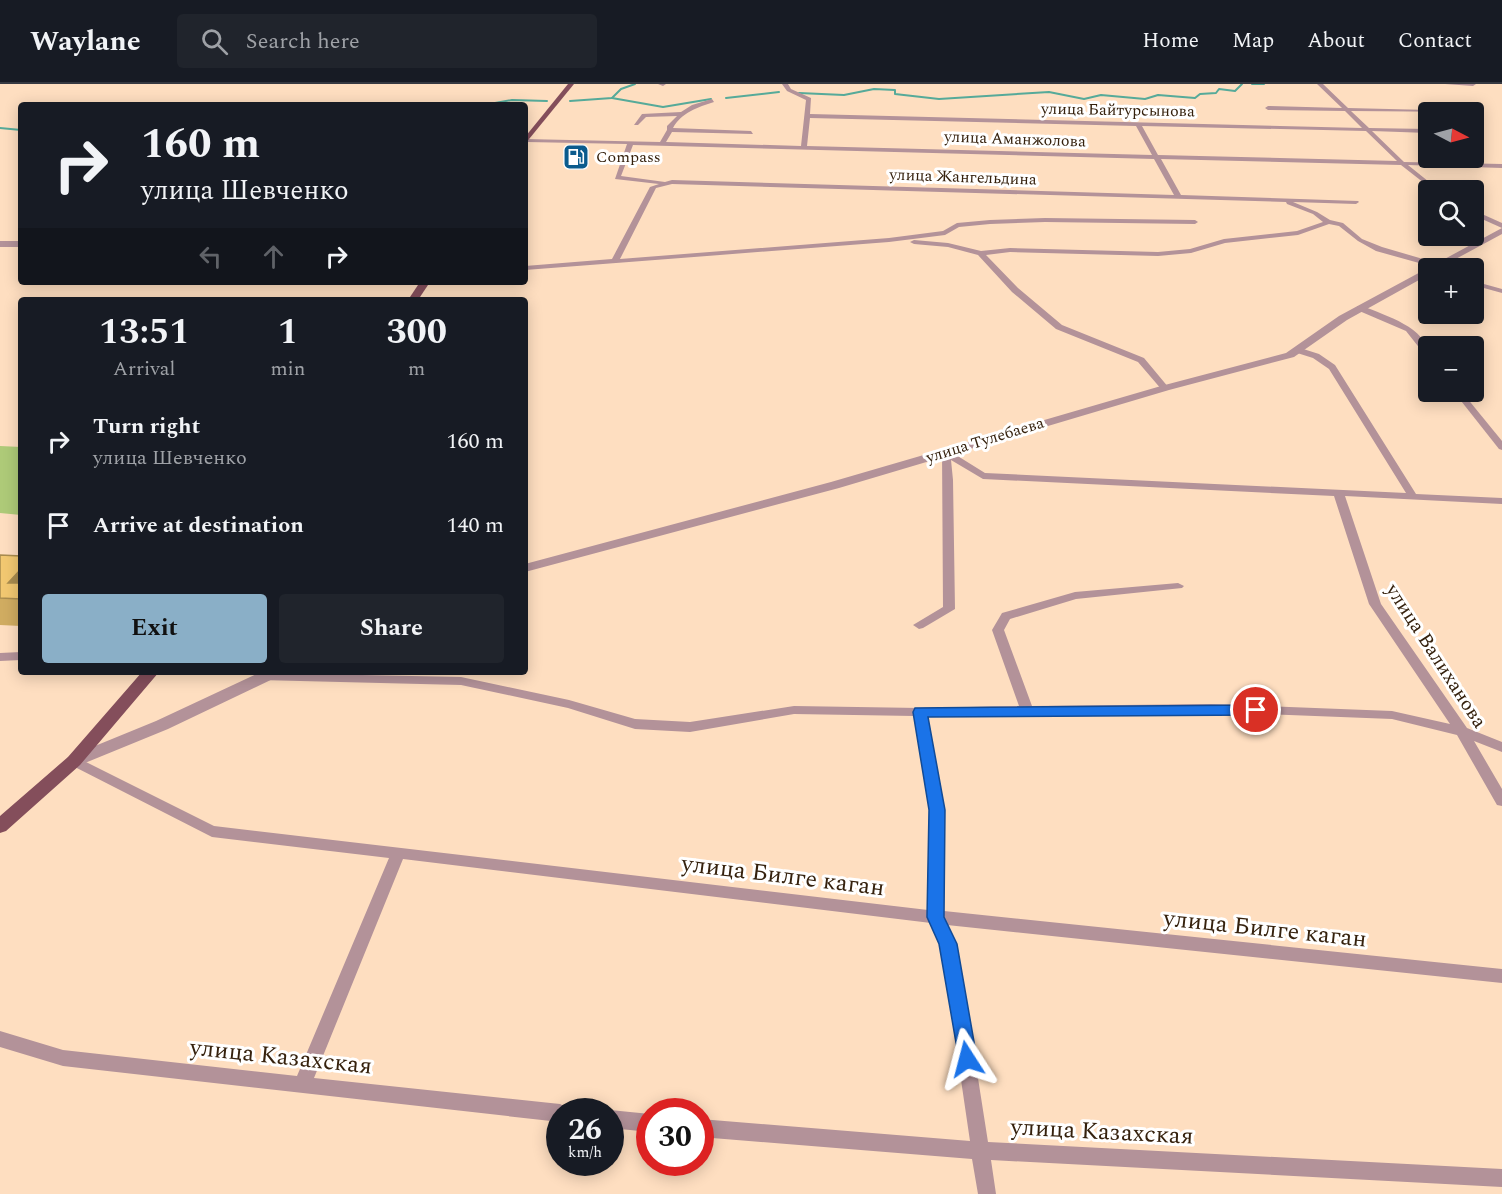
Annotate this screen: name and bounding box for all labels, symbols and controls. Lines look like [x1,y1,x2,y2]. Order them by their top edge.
search box [177,14,597,68]
text: Waylane [30,20,141,63]
icon: search [198,25,231,58]
text: Search here [246,25,360,58]
text: Home [1142,25,1199,57]
text: Map [1232,25,1274,57]
text: About [1307,25,1365,57]
text: Contact [1398,25,1472,57]
street label: улица Байтурсынова [1040,97,1195,123]
north arrow [1418,102,1484,168]
map controls [1418,102,1484,402]
text: 160 m [141,113,260,176]
street label: улица Аманжолова [943,124,1086,153]
icon: right [42,126,120,204]
fuel station icon: Compass [561,142,591,172]
place label: Compass [596,145,661,169]
street label: улица Жангельдина [888,162,1037,192]
text: улица Шевченко [141,170,349,212]
button: search [1418,180,1484,246]
icon: left [194,240,227,273]
icon: ahead [257,240,290,273]
icon: right [320,240,353,273]
button: + [1418,258,1484,324]
text: 13:51 [99,305,189,360]
text: 1 [278,305,298,360]
text: 300 [386,305,447,360]
button: − [1418,336,1484,402]
text: Arrival [113,354,175,384]
text: min [270,354,305,384]
text: m [408,354,425,384]
text: Turn right [93,410,200,443]
street label: улица Тулебаева [922,411,1047,470]
icon: right [42,425,75,458]
text: 160 m [447,425,504,458]
text: улица Шевченко [93,443,247,473]
icon: arrive [42,509,75,542]
text: Arrive at destination [93,509,304,542]
text: 140 m [447,509,504,542]
street label: улица Валиханова [1377,577,1494,735]
button: Exit [42,594,267,663]
button: Share [279,594,504,663]
pin [1230,684,1281,735]
icon: arrive [1239,693,1272,726]
street label: улица Билге каган [678,846,887,906]
street label: улица Билге каган [1161,900,1368,958]
position arrow [935,1027,999,1091]
street label: улица Казахская [187,1029,374,1084]
speed limit sign: 30 [636,1098,714,1176]
text: 26 [568,1107,602,1153]
street label: улица Казахская [1009,1109,1194,1155]
text: km/h [568,1141,602,1164]

